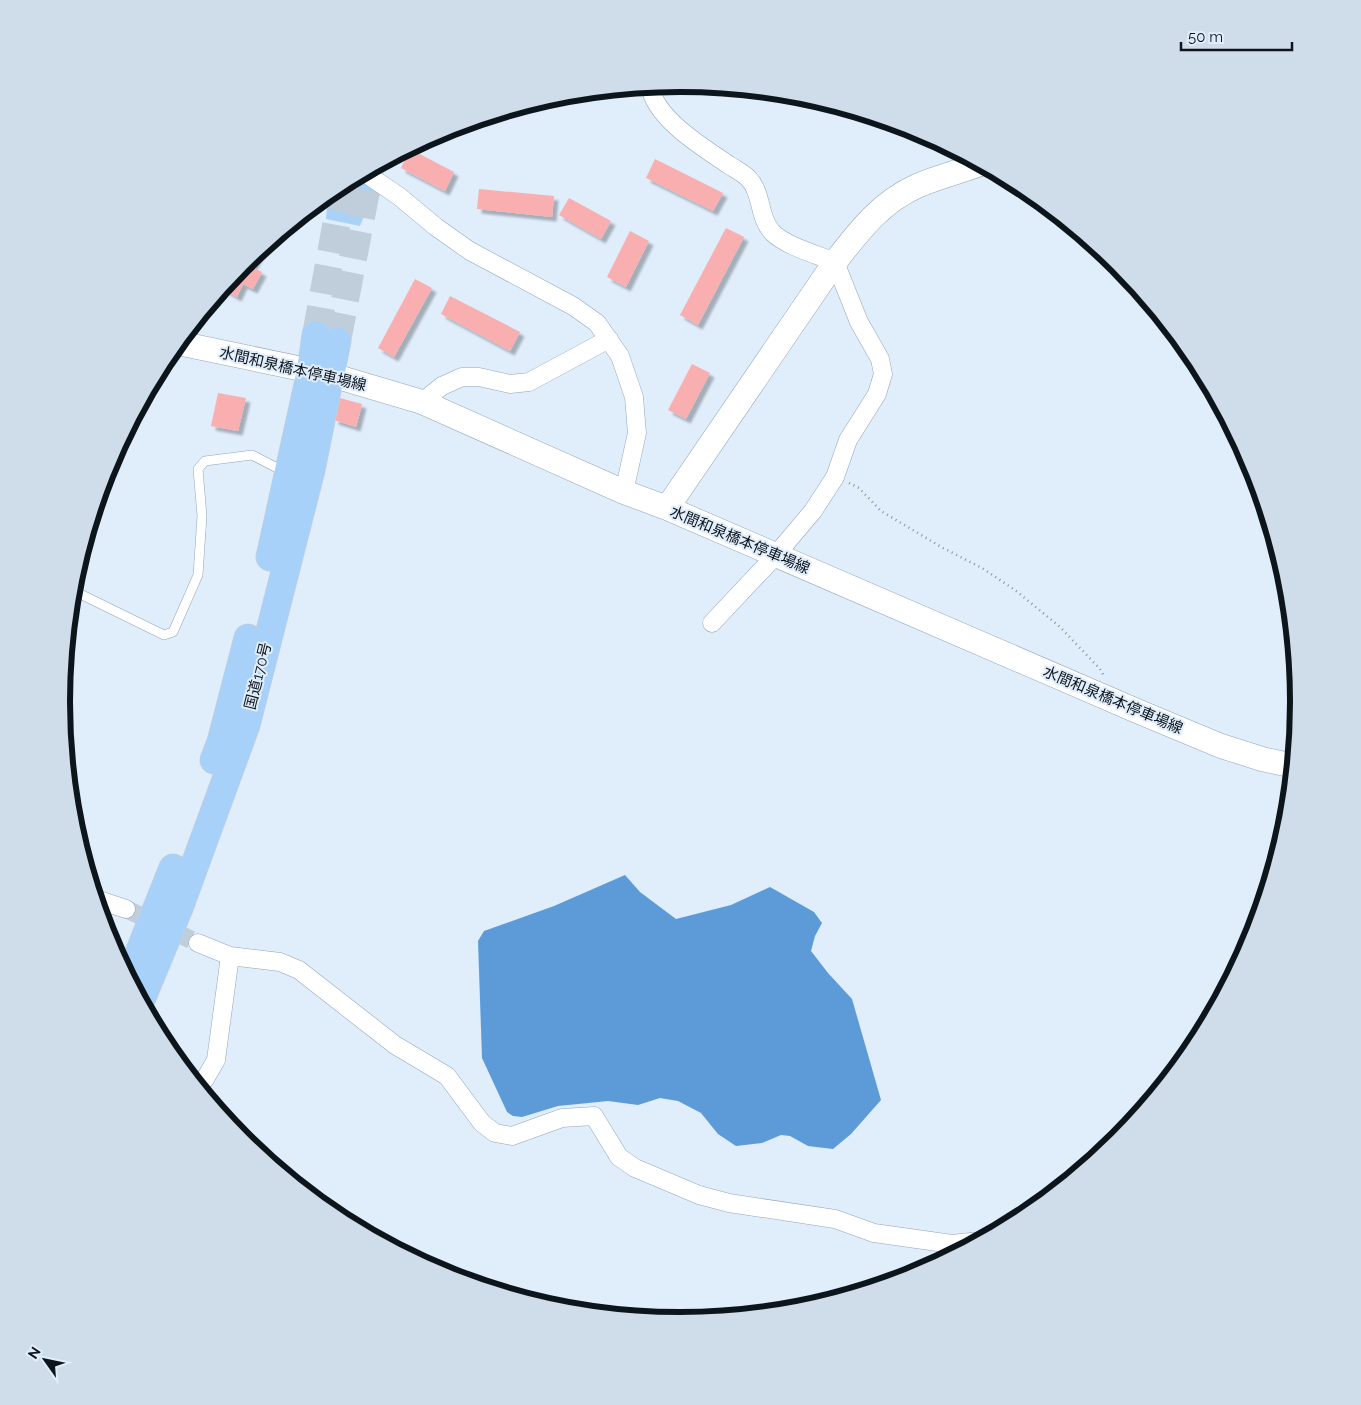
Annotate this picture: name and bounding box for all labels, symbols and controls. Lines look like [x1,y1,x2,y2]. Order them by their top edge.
scale bar [1181,20,1292,52]
text: 50 m [1188,28,1223,46]
street label: 水間和泉橋本停車場線 [218,343,368,395]
street label: 水間和泉橋本停車場線 [667,502,813,578]
street label: 国道170号 [241,641,275,711]
street label: 水間和泉橋本停車場線 [1040,662,1186,738]
north arrow [20,1335,70,1385]
text: N [24,1344,44,1362]

